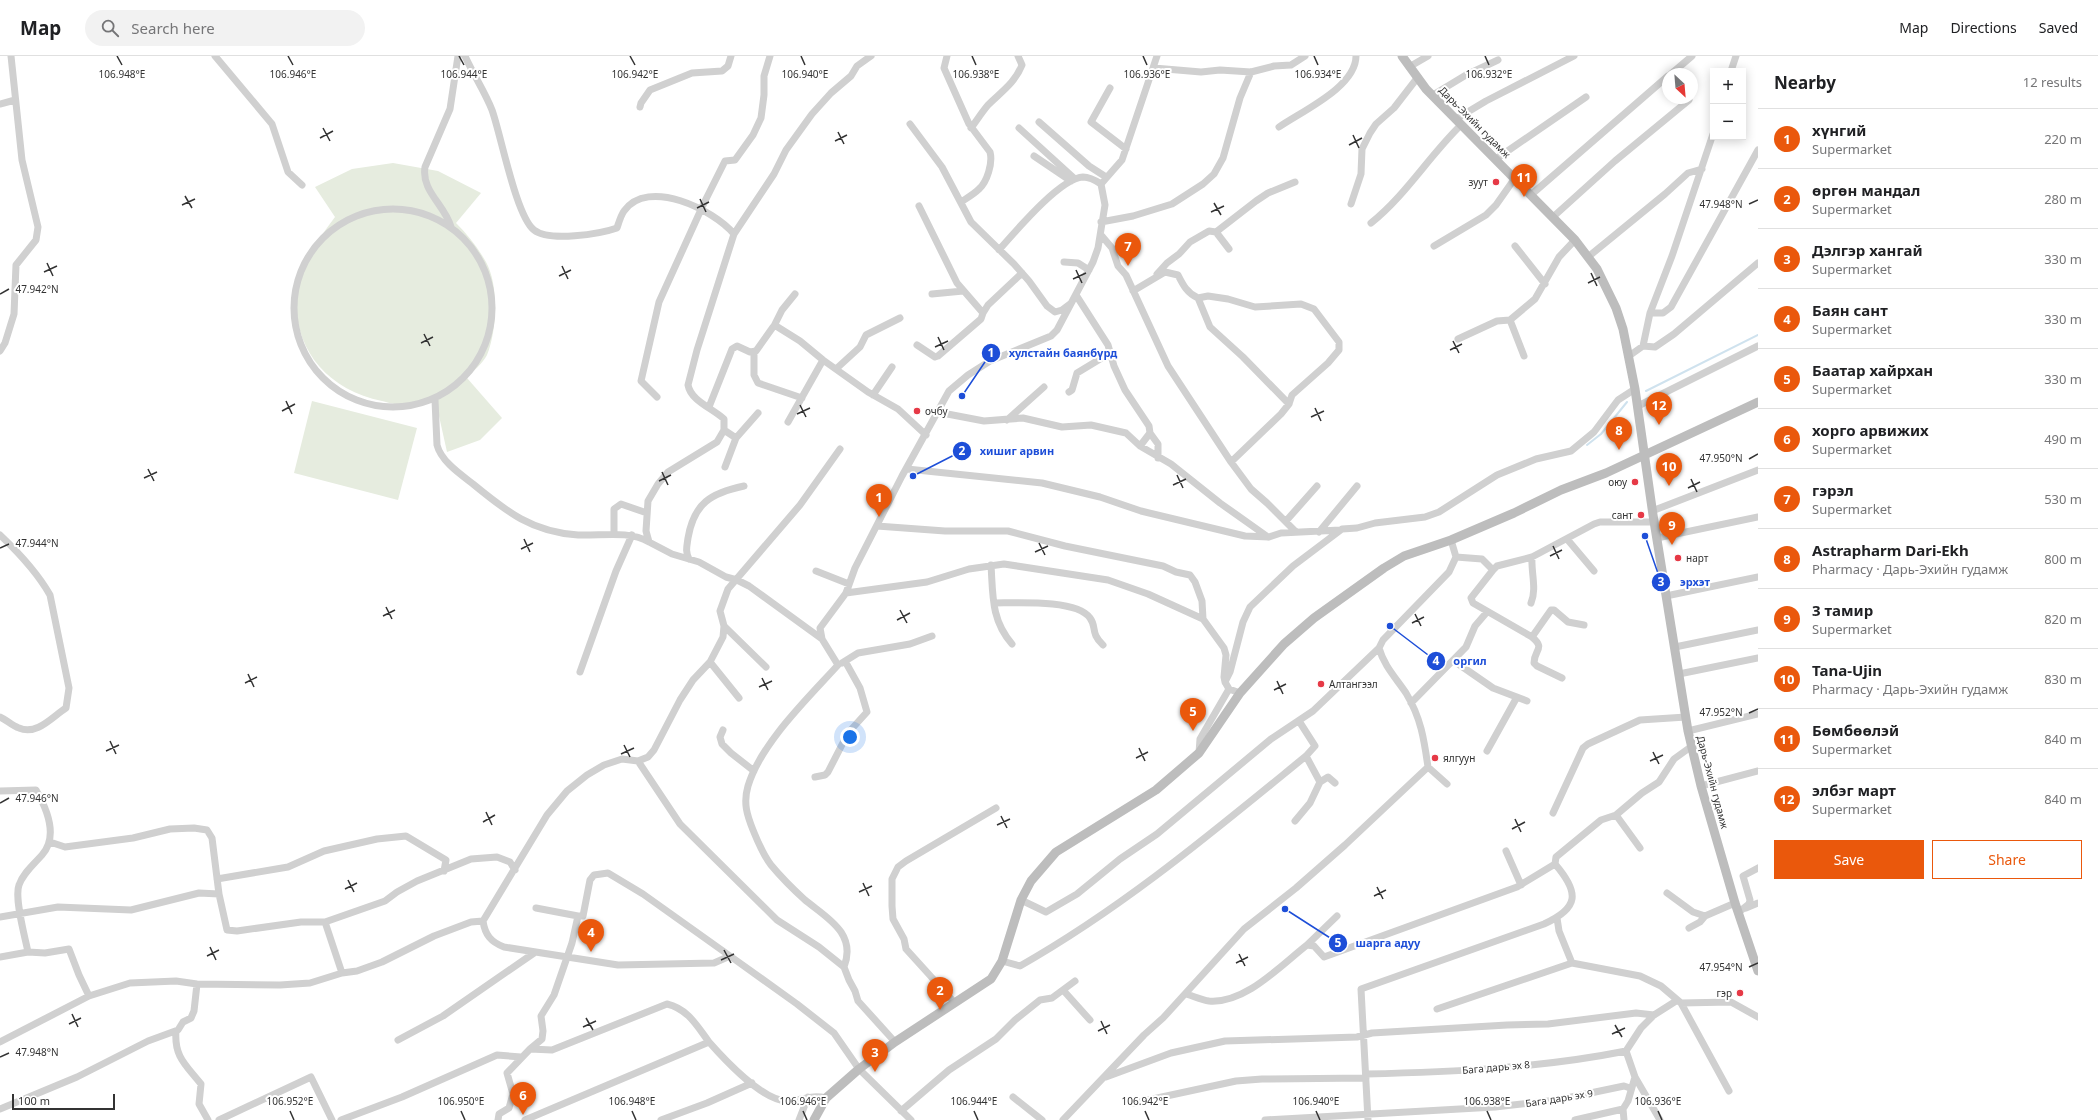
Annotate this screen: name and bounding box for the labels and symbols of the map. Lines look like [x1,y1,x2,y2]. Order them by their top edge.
text: 106.948°E [99,67,145,81]
text: 106.946°E [270,67,316,81]
text: 106.944°E [441,67,487,81]
text: 106.942°E [612,67,658,81]
text: 106.940°E [782,67,828,81]
text: 106.938°E [953,67,999,81]
text: 106.936°E [1124,67,1170,81]
text: 106.934°E [1295,67,1341,81]
text: 106.932°E [1466,67,1512,81]
north arrow [1662,68,1698,104]
street label: Дарь-Эхийн гудамж [1436,83,1514,161]
pin: 11 [1511,164,1537,197]
place label: зуут [1468,175,1488,189]
marker: зуут [1491,177,1501,187]
text: 47.948°N [1699,197,1743,211]
pin: 7 [1115,233,1141,266]
text: 47.942°N [15,282,59,296]
callout: хулстайн баянбүрд [981,341,1126,364]
text: 1 [988,344,994,361]
text: хулстайн баянбүрд [1009,345,1117,360]
pin: 12 [1646,392,1672,425]
place label: очбу [925,404,948,418]
marker: очбу [912,406,922,416]
pin: 8 [1606,417,1632,450]
callout: хишиг арвин [952,440,1062,463]
text: 2 [959,442,966,459]
text: хишиг арвин [980,443,1054,458]
text: 47.950°N [1699,451,1743,465]
pin: 10 [1656,453,1682,486]
place label: оюу [1608,475,1628,489]
marker: оюу [1630,477,1640,487]
pin: 1 [866,484,892,517]
place label: сант [1612,508,1633,522]
marker: сант [1636,510,1646,520]
pin: 9 [1659,512,1685,545]
text: 47.944°N [15,536,59,550]
place label: нарт [1686,551,1709,565]
marker: нарт [1673,553,1683,563]
callout: эрхэт [1651,571,1718,594]
text: 3 [1658,573,1665,590]
text: эрхэт [1680,574,1710,589]
callout: оргил [1426,649,1495,672]
text: 4 [1433,652,1440,669]
text: оргил [1453,653,1487,668]
place label: Алтангээл [1329,677,1378,691]
marker: Алтангээл [1316,679,1326,689]
pin: 5 [1180,698,1206,731]
text: 47.952°N [1699,705,1743,719]
your location [840,727,860,747]
street label: Дарь-Эхийн гудамж [1694,734,1732,831]
place label: ялгуун [1443,751,1475,765]
marker: ялгуун [1430,753,1440,763]
text: 47.946°N [15,791,59,805]
pin: 4 [578,919,604,952]
callout: шарга адуу [1328,931,1429,954]
text: 5 [1335,934,1342,951]
text: шарга адуу [1356,935,1421,950]
text: 47.954°N [1699,960,1743,974]
pin: 2 [927,977,953,1010]
place label: гэр [1717,986,1732,1000]
marker: гэр [1735,988,1745,998]
pin: 3 [862,1039,888,1072]
text: 47.948°N [15,1045,59,1059]
street label: Бага дарь эх 8 [1461,1057,1531,1077]
pin: 6 [510,1082,536,1115]
street label: Бага дарь эх 9 [1524,1086,1594,1110]
scale bar [12,1092,115,1111]
text: 106.952°E [267,1094,313,1108]
text: 106.950°E [438,1094,484,1108]
text: 106.948°E [609,1094,655,1108]
text: 106.946°E [780,1094,826,1108]
text: 106.944°E [951,1094,997,1108]
text: 106.942°E [1122,1094,1168,1108]
text: 106.940°E [1293,1094,1339,1108]
text: 106.938°E [1464,1094,1510,1108]
text: 106.936°E [1635,1094,1681,1108]

